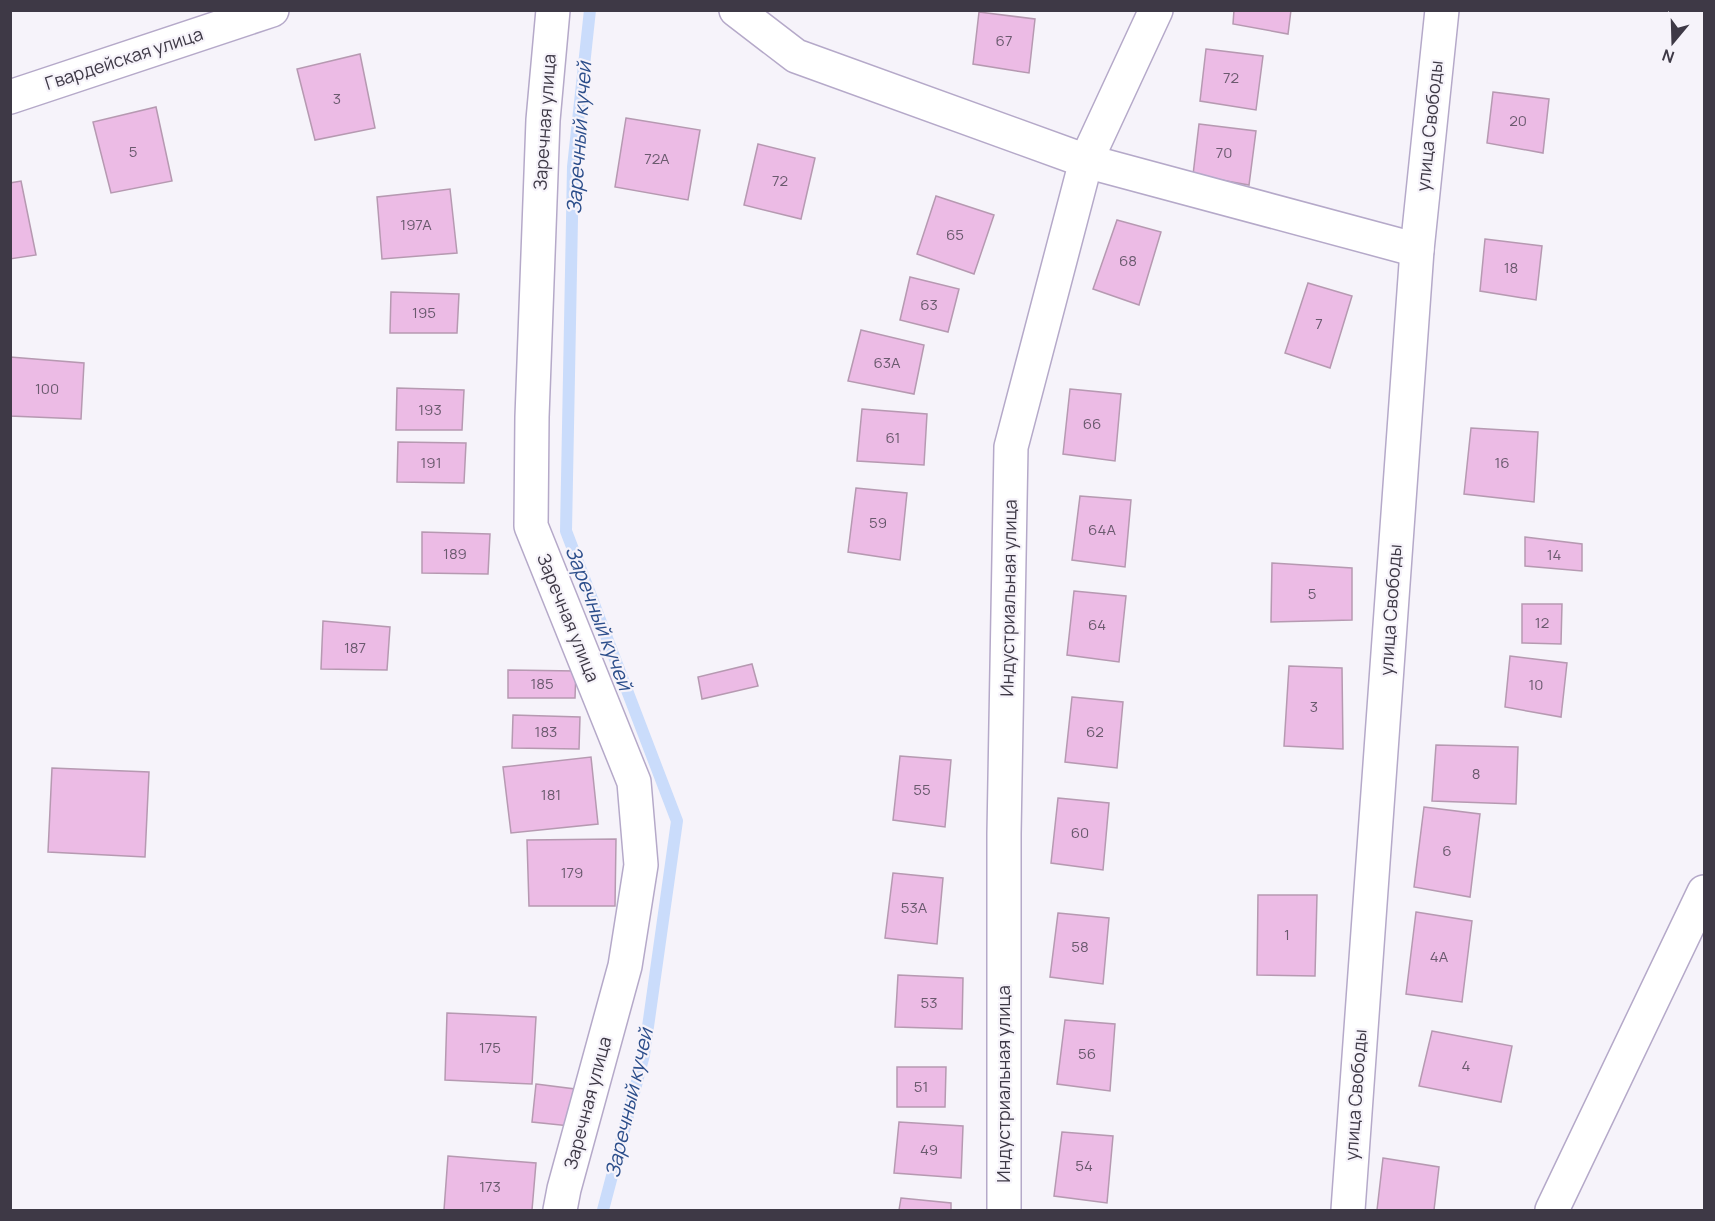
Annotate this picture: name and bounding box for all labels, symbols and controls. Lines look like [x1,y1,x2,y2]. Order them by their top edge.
north arrow [1643,12,1703,72]
street label: Гвардейская улица [42,21,206,95]
house number: 67 [996,30,1012,51]
text: N [1659,44,1677,68]
street label: Заречная улица [527,53,561,191]
water label: Заречный кучей [560,59,597,215]
street label: улица Свободы [1410,59,1448,193]
house number: 72 [1223,67,1239,88]
house number: 3 [333,88,341,109]
house number: 20 [1509,110,1527,131]
house number: 5 [129,141,137,162]
house number: 70 [1216,142,1232,163]
house number: 72А [644,148,670,169]
house number: 72 [772,170,788,191]
house number: 197А [400,214,432,235]
house number: 65 [946,224,964,245]
house number: 68 [1119,250,1137,271]
house number: 18 [1504,257,1518,278]
house number: 63 [920,294,938,315]
house number: 195 [412,302,436,323]
house number: 7 [1315,313,1323,334]
house number: 63А [873,352,901,373]
house number: 100 [35,378,59,399]
house number: 193 [418,399,442,420]
house number: 66 [1083,413,1101,434]
house number: 61 [886,427,900,448]
house number: 191 [420,452,442,473]
house number: 16 [1494,452,1510,473]
street label: Индустриальная улица [994,499,1022,697]
house number: 59 [869,512,887,533]
house number: 64А [1088,519,1116,540]
water label: Заречный кучей [560,542,640,695]
house number: 189 [443,543,467,564]
street label: улица Свободы [1373,543,1407,676]
house number: 14 [1547,544,1561,565]
street label: Заречная улица [532,550,606,686]
house number: 5 [1308,583,1316,604]
house number: 12 [1535,612,1549,633]
house number: 64 [1088,614,1106,635]
house number: 187 [344,637,366,658]
house number: 185 [530,673,554,694]
house number: 10 [1529,674,1544,695]
house number: 3 [1310,696,1318,717]
house number: 183 [535,721,557,742]
house number: 62 [1086,721,1104,742]
house number: 8 [1472,763,1480,784]
house number: 55 [913,779,931,800]
house number: 181 [541,784,561,805]
house number: 60 [1071,822,1089,843]
house number: 6 [1442,840,1452,861]
house number: 179 [561,862,583,883]
house number: 53А [901,897,928,918]
house number: 1 [1284,924,1290,945]
house number: 58 [1071,936,1089,957]
house number: 4А [1430,946,1449,967]
street label: Индустриальная улица [991,985,1015,1183]
house number: 53 [921,992,937,1013]
water label: Заречный кучей [598,1024,659,1180]
street label: улица Свободы [1338,1028,1372,1161]
street label: Заречная улица [558,1034,616,1172]
house number: 175 [479,1037,501,1058]
house number: 56 [1078,1043,1096,1064]
house number: 4 [1462,1055,1471,1076]
house number: 51 [914,1076,928,1097]
house number: 49 [920,1139,938,1160]
house number: 54 [1075,1155,1093,1176]
house number: 173 [479,1176,501,1197]

